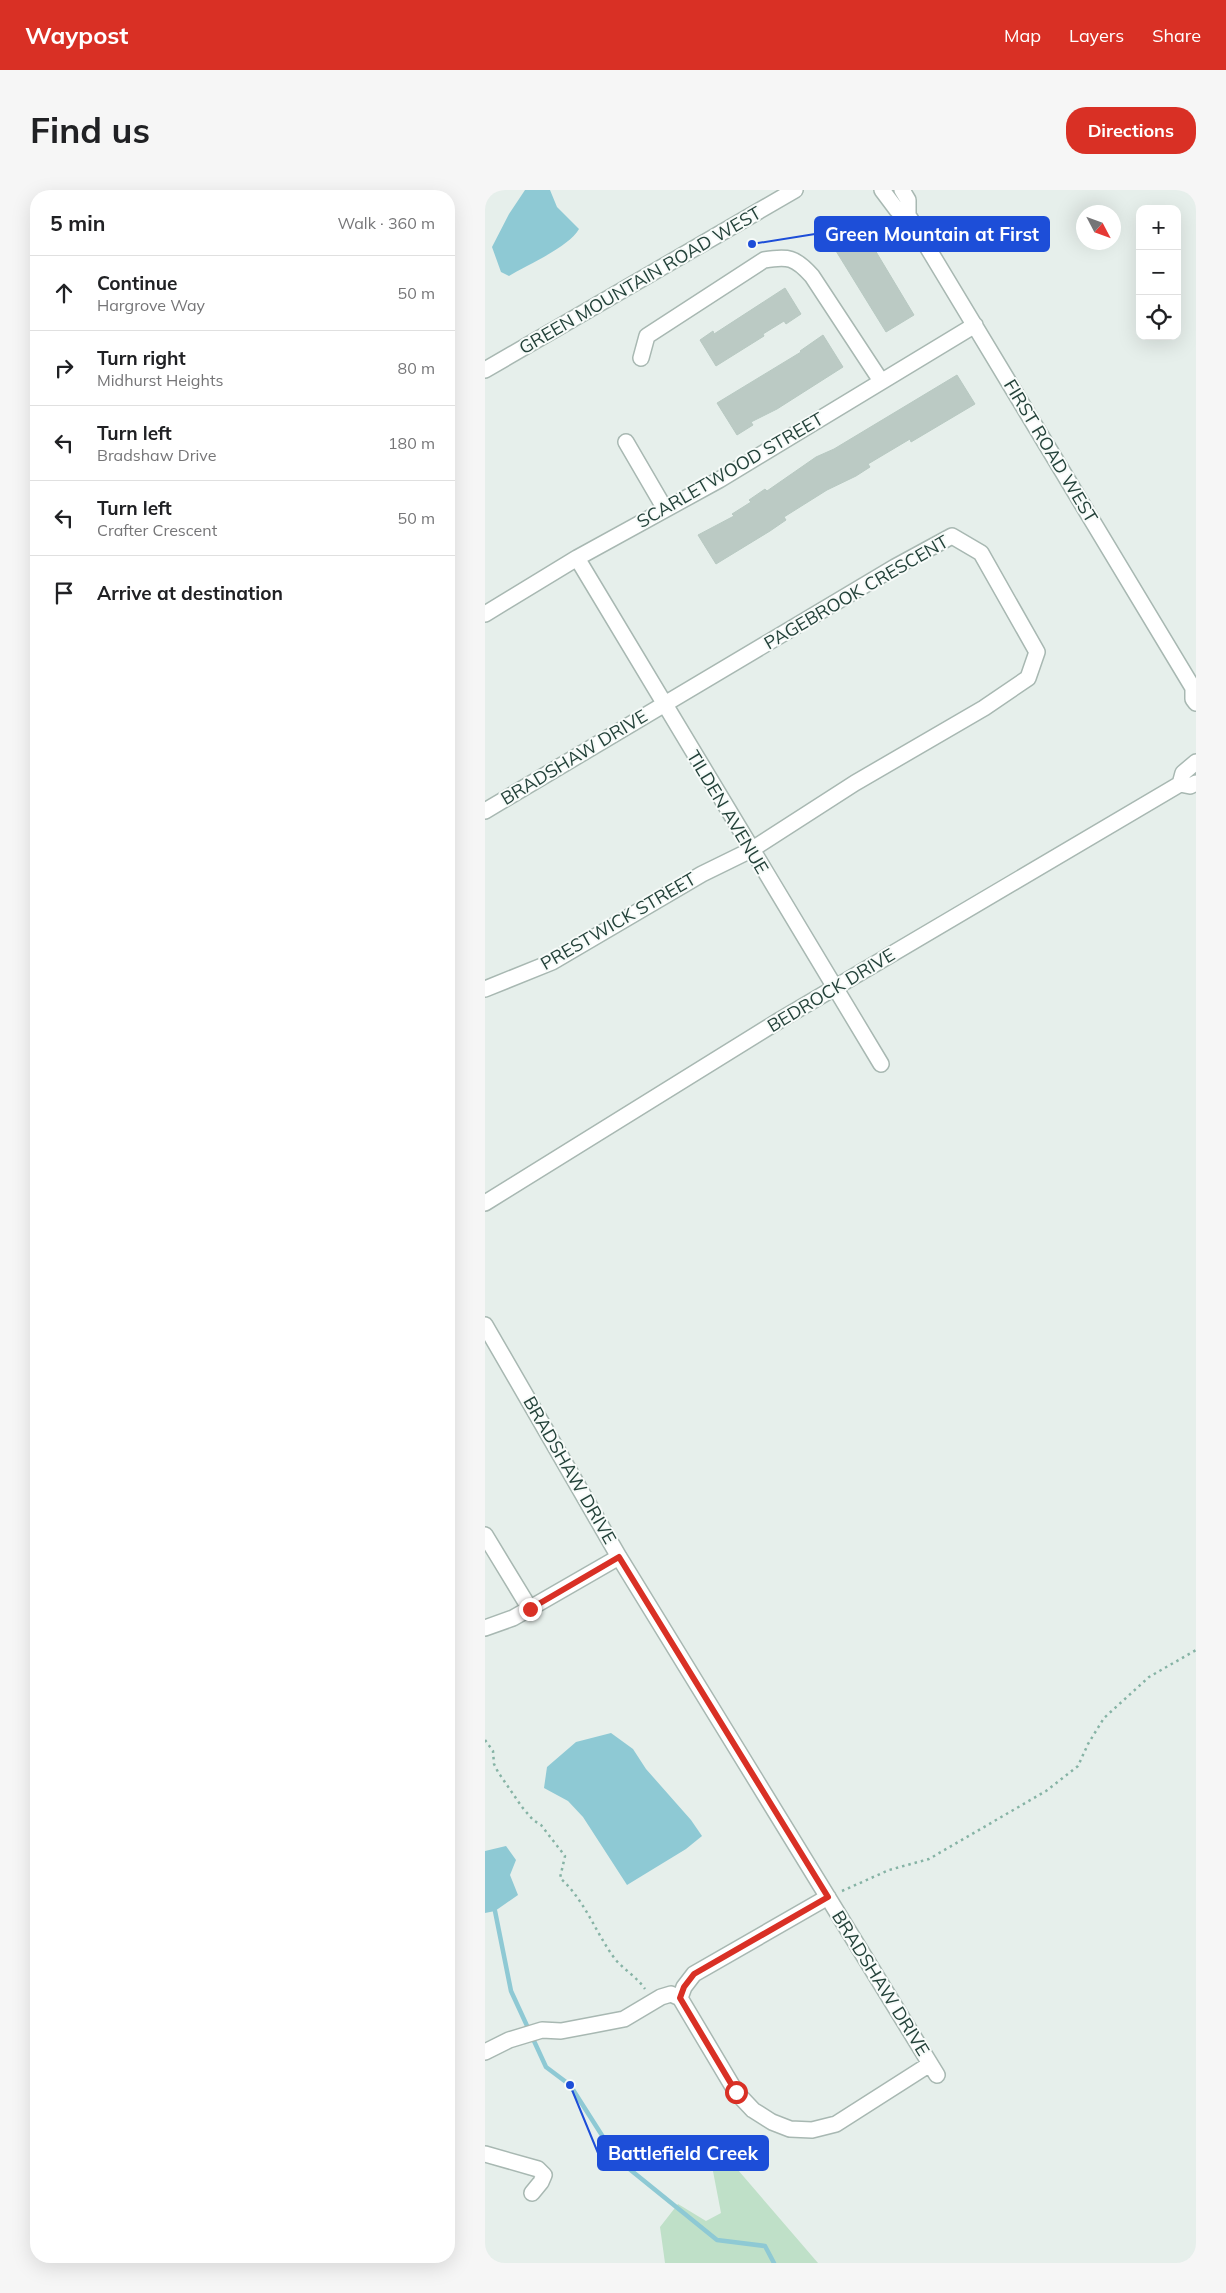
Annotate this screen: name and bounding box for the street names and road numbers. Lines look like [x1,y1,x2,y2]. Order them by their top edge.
street label: GREEN MOUNTAIN ROAD WEST [515,201,765,359]
street label: FIRST ROAD WEST [999,375,1103,527]
street label: SCARLETWOOD STREET [632,407,828,533]
street label: PAGEBROOK CRESCENT [760,530,952,654]
street label: BRADSHAW DRIVE [497,704,651,810]
street label: TILDEN AVENUE [682,746,774,878]
street label: PRESTWICK STREET [536,867,700,975]
street label: BEDROCK DRIVE [763,943,899,1037]
street label: BRADSHAW DRIVE [518,1392,622,1548]
street label: BRADSHAW DRIVE [827,1906,935,2060]

